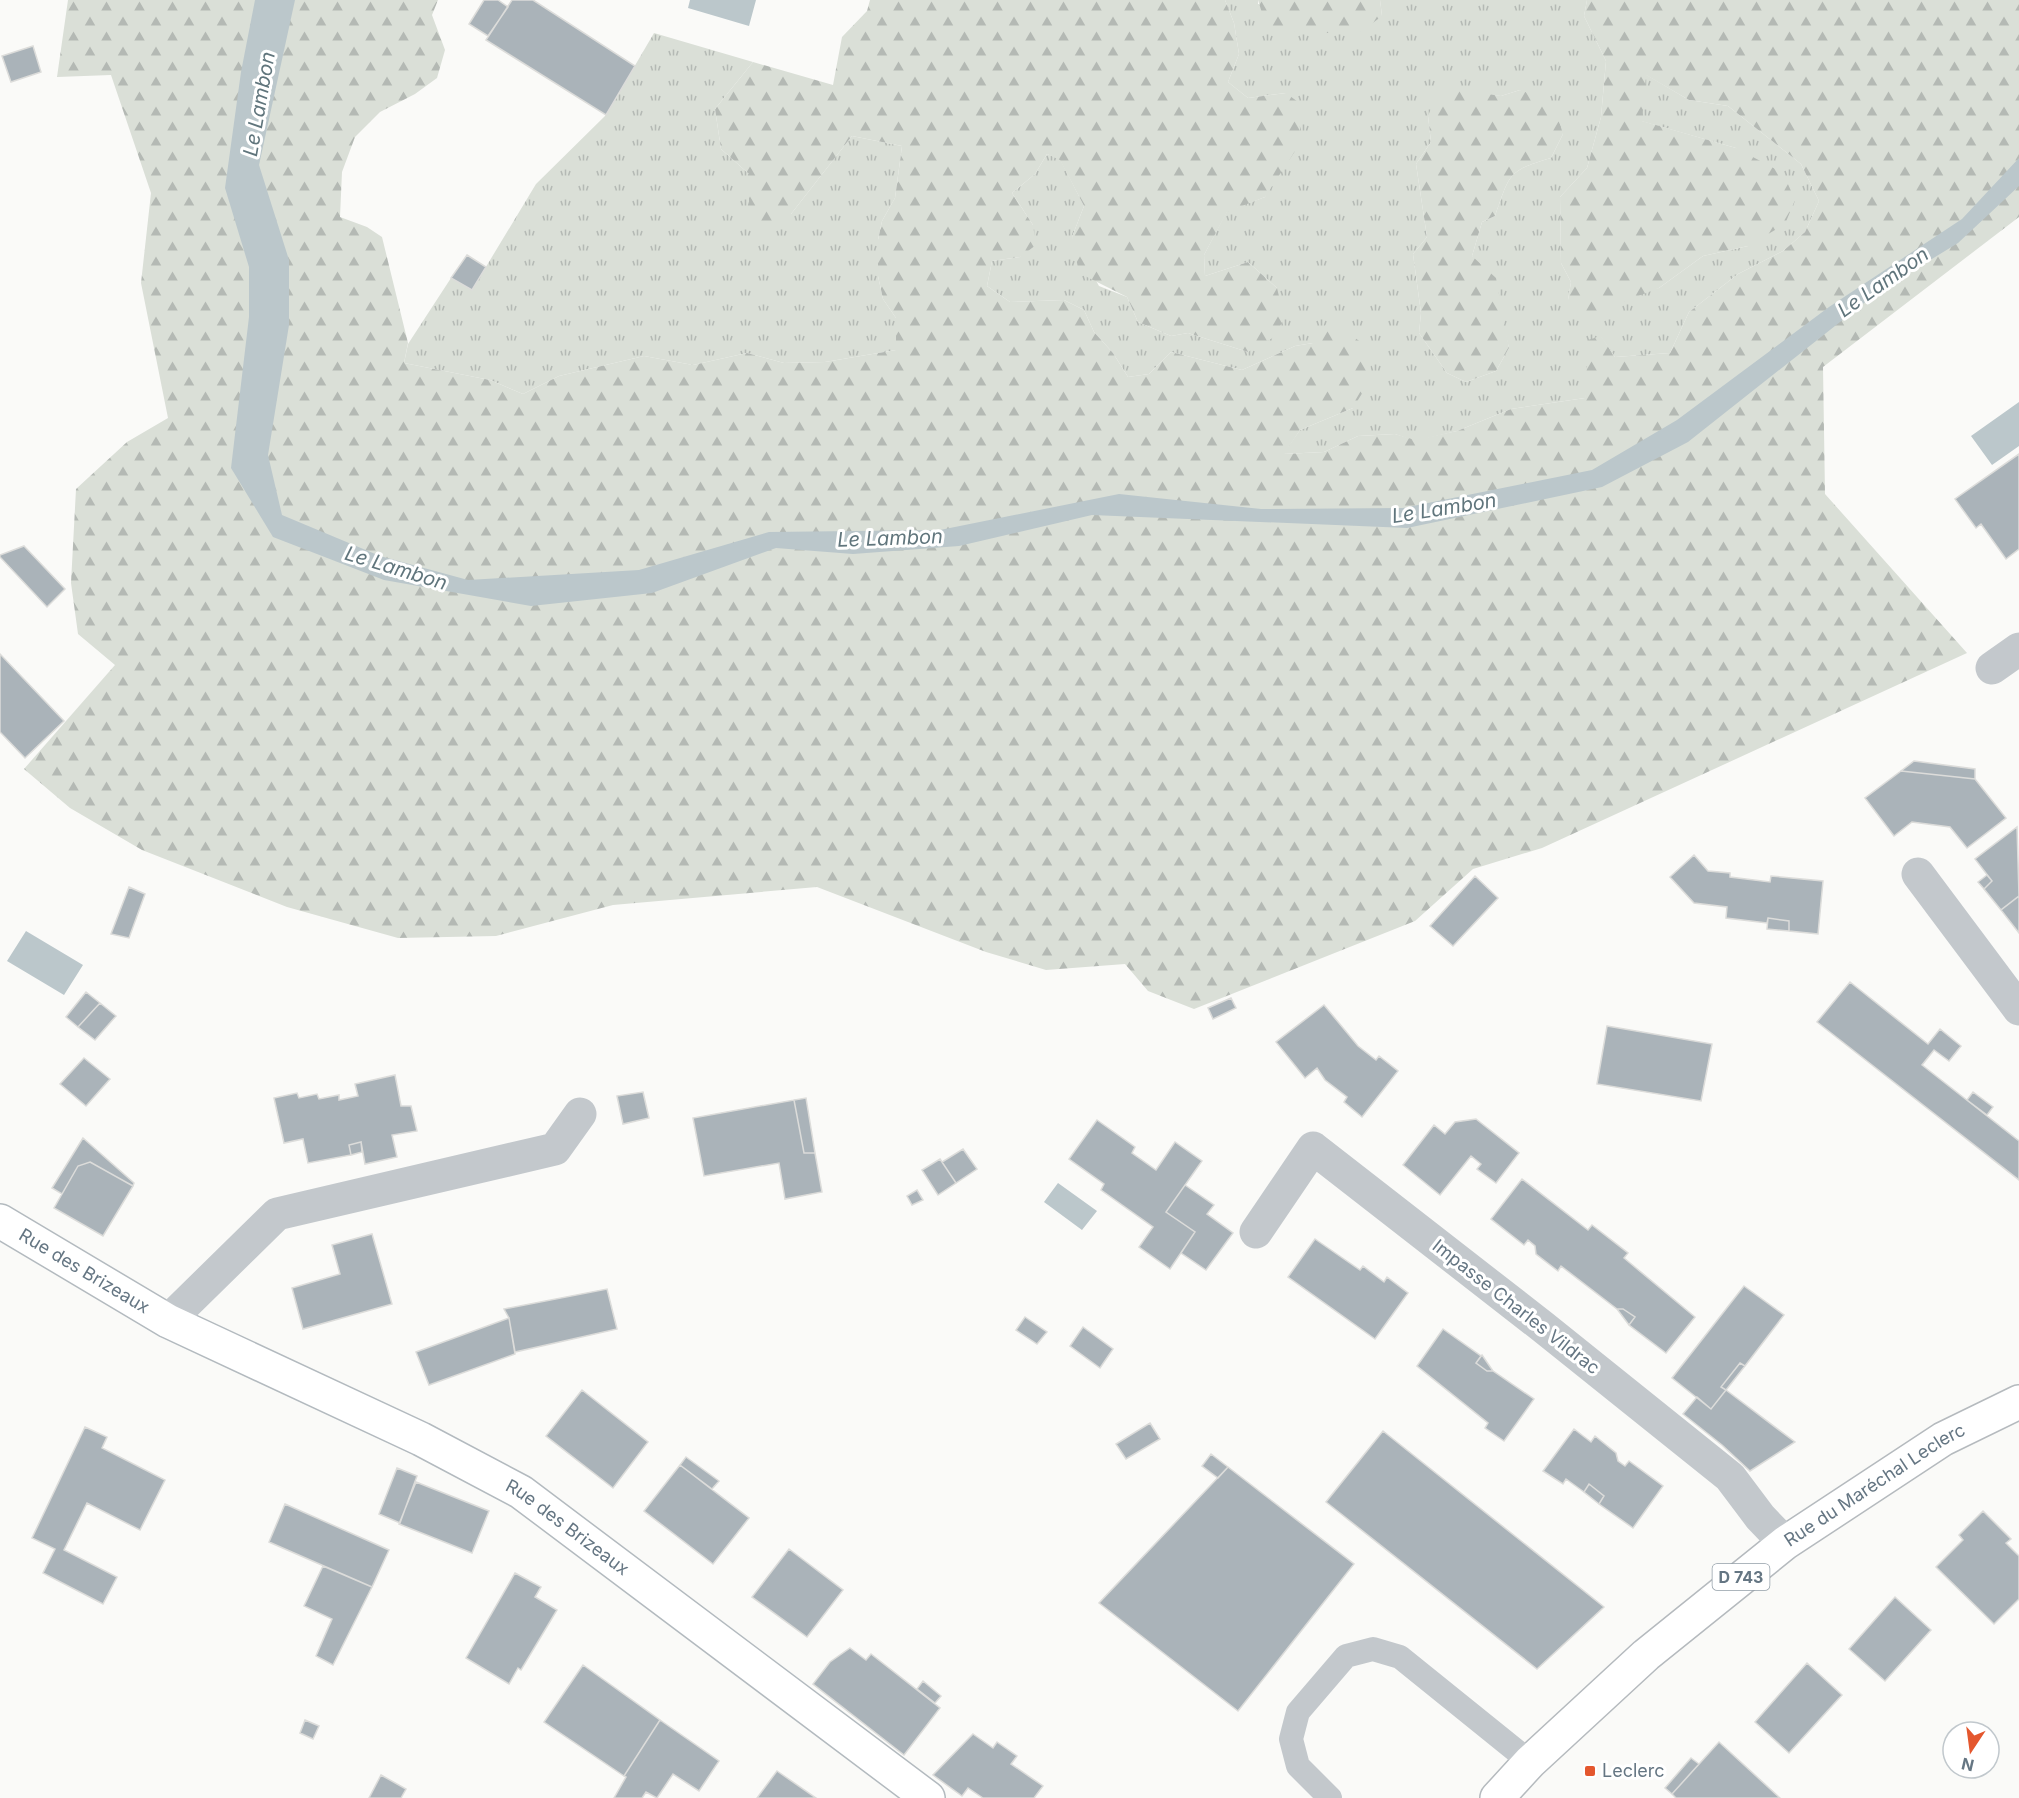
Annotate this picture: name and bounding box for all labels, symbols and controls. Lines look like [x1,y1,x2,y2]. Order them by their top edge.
water label: Le Lambon [238,50,280,158]
water label: Le Lambon [1833,242,1933,322]
water label: Le Lambon [1390,488,1498,528]
water label: Le Lambon [837,524,943,552]
water label: Le Lambon [342,541,450,595]
street label: Rue des Brizeaux [15,1224,154,1318]
street label: Impasse Charles Vildrac [1429,1235,1604,1378]
street label: Rue du Maréchal Leclerc [1780,1419,1968,1551]
street label: Rue des Brizeaux [502,1475,633,1580]
road number: D 743 [1712,1564,1770,1590]
north arrow [1941,1720,2001,1780]
text: N [1959,1753,1976,1776]
place label: Leclerc [1602,1760,1665,1781]
marker: Leclerc [1583,1764,1597,1778]

